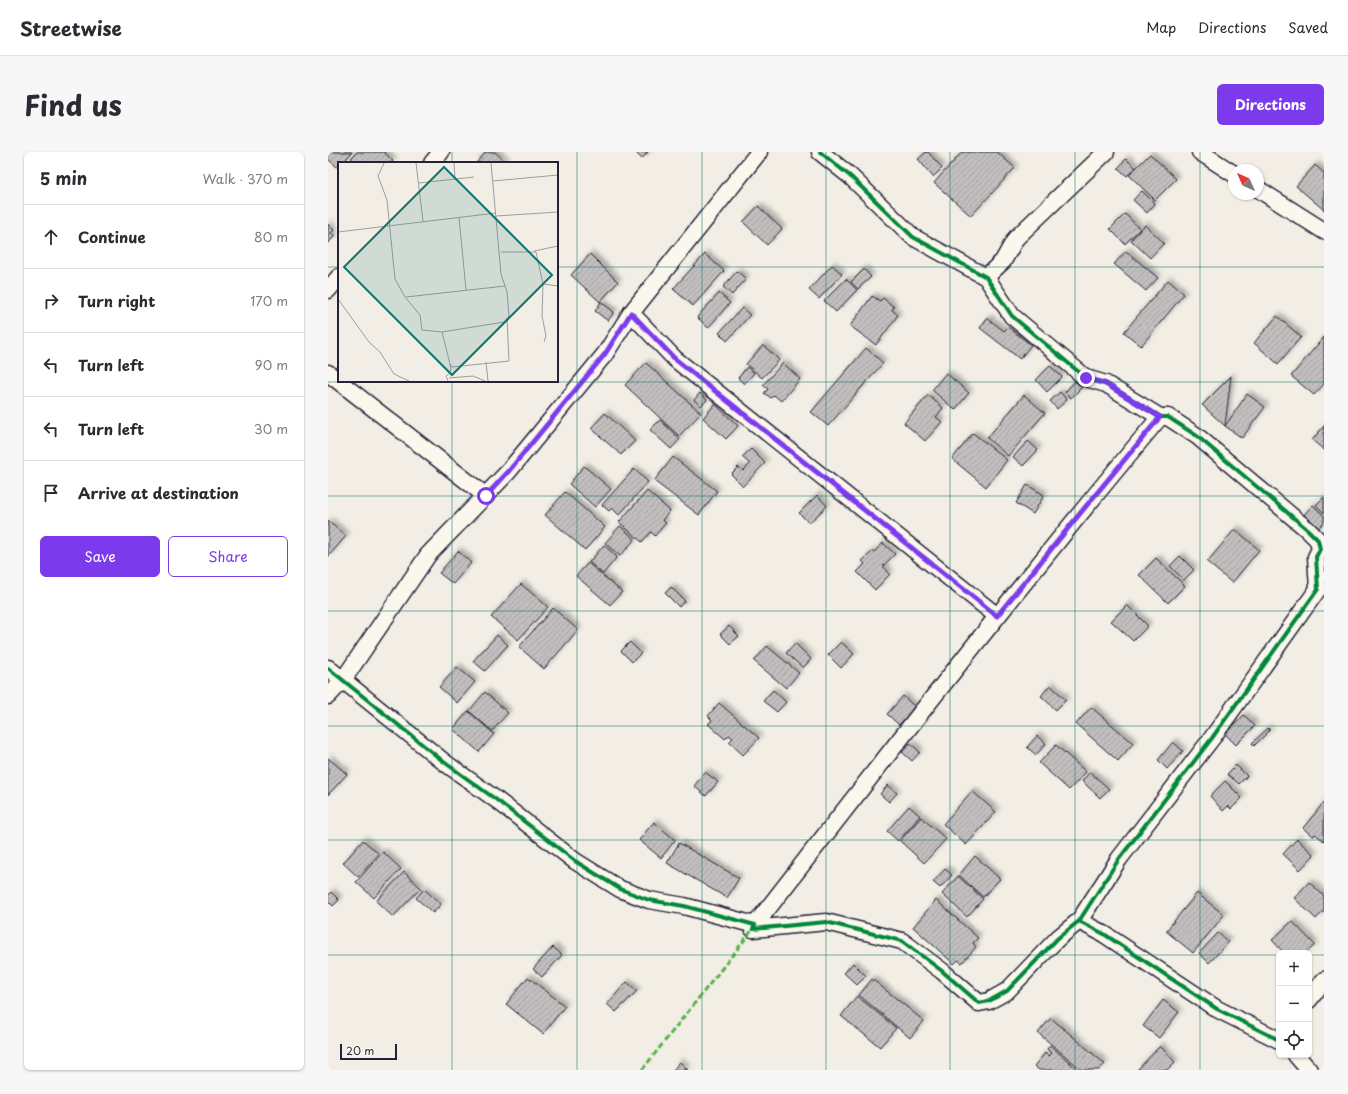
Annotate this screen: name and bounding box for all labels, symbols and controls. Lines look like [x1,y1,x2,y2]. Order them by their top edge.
text: Streetwise [20,14,122,42]
text: Map [1146,17,1176,38]
text: Directions [1198,17,1266,38]
text: Saved [1288,17,1328,38]
text: Find us [24,83,122,126]
button: Directions [1217,84,1324,125]
inset map [338,162,558,382]
north arrow [1228,164,1264,200]
text: 5 min [40,165,87,191]
text: Walk · 370 m [203,169,288,188]
text: Continue [78,225,146,248]
icon: ahead [40,226,62,248]
text: 80 m [254,227,288,246]
text: Turn right [78,289,155,312]
icon: right [40,290,62,312]
text: 170 m [250,291,288,310]
text: Turn left [78,353,144,376]
icon: left [40,354,62,376]
text: 90 m [255,355,288,374]
route end [1077,369,1095,387]
text: Turn left [78,417,144,440]
icon: left [40,418,62,440]
text: 30 m [254,419,288,438]
text: Arrive at destination [78,481,239,504]
icon: arrive [40,482,62,504]
route start [477,487,495,505]
button: Save [40,536,160,577]
button: Share [168,536,288,577]
map controls [1276,950,1312,1058]
button: + [1276,950,1312,986]
button: − [1276,986,1312,1022]
button: locate [1276,1022,1312,1058]
scale bar [340,1042,397,1061]
text: 20 m [346,1042,374,1059]

